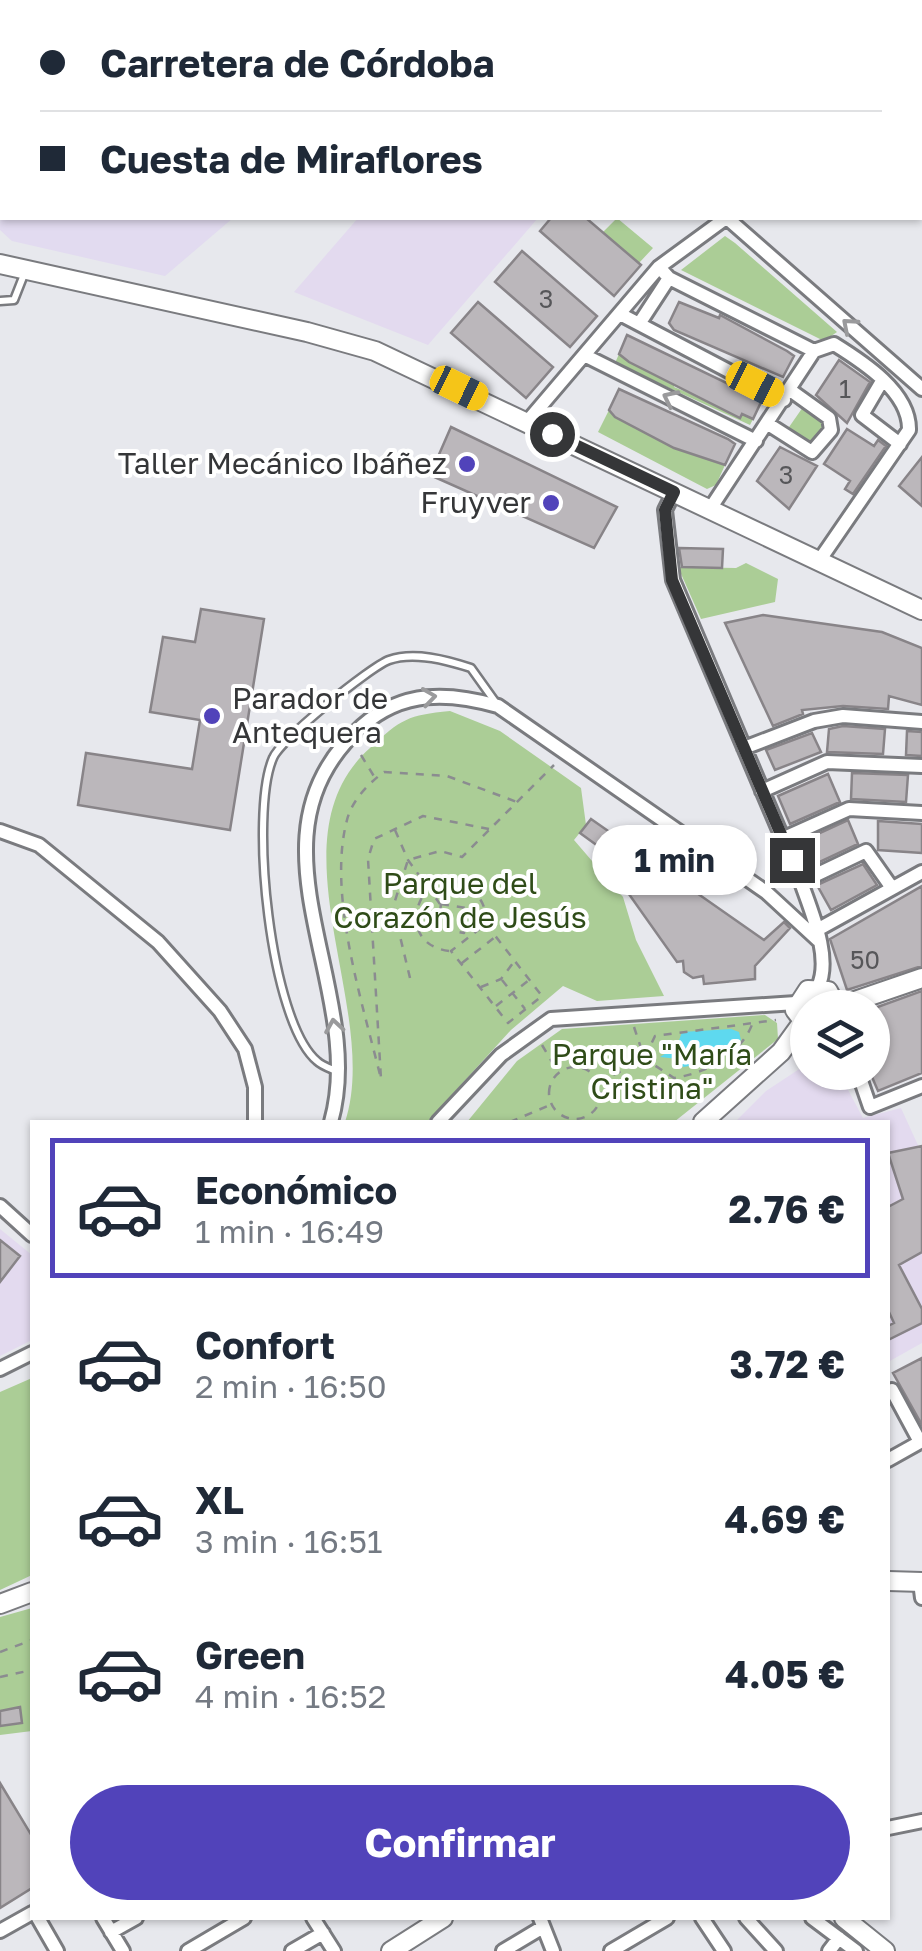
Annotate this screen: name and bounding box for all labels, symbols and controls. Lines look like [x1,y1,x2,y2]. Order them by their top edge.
text: Carretera de Córdoba [100,40,495,85]
text: Cuesta de Miraflores [100,136,483,181]
house number: 3 [539,283,553,314]
one-way arrow [842,318,861,336]
car [721,357,789,411]
car [425,361,493,415]
house number: 1 [839,373,851,404]
one-way arrow [663,391,681,411]
route start [530,412,575,457]
place label: Taller Mecánico Ibáñez [118,445,447,481]
marker: Taller Mecánico Ibáñez [456,453,478,475]
house number: 3 [779,459,793,490]
place label: Fruyver [420,484,531,520]
marker: Fruyver [540,492,562,514]
place label: Parador de Antequera [232,680,388,750]
one-way arrow [421,688,437,709]
marker: Parador de Antequera [201,705,223,727]
callout: 1 min [592,825,757,895]
route end [770,838,815,883]
text: 1 min [634,841,715,879]
park label: Parque del Corazón de Jesús [333,865,587,935]
house number: 50 [850,944,880,975]
map controls [790,990,890,1090]
button: layers [790,990,890,1090]
one-way arrow [324,1018,345,1034]
park label: Parque "María Cristina" [552,1036,752,1106]
icon: car [75,1163,165,1253]
text: Económico [195,1167,397,1212]
text: 2.76 € [729,1186,845,1231]
text: 1 min · 16:49 [195,1212,384,1250]
icon: car [75,1318,165,1408]
text: Confort [195,1322,335,1367]
text: 3.72 € [729,1341,845,1386]
text: 2 min · 16:50 [195,1367,387,1405]
icon: car [75,1473,165,1563]
text: XL [195,1477,244,1522]
text: 4.69 € [725,1496,845,1541]
text: 3 min · 16:51 [195,1522,382,1560]
icon: car [75,1628,165,1718]
text: Green [195,1632,305,1677]
text: 4.05 € [725,1651,845,1696]
text: 4 min · 16:52 [195,1677,386,1715]
button: Confirmar [70,1785,850,1900]

